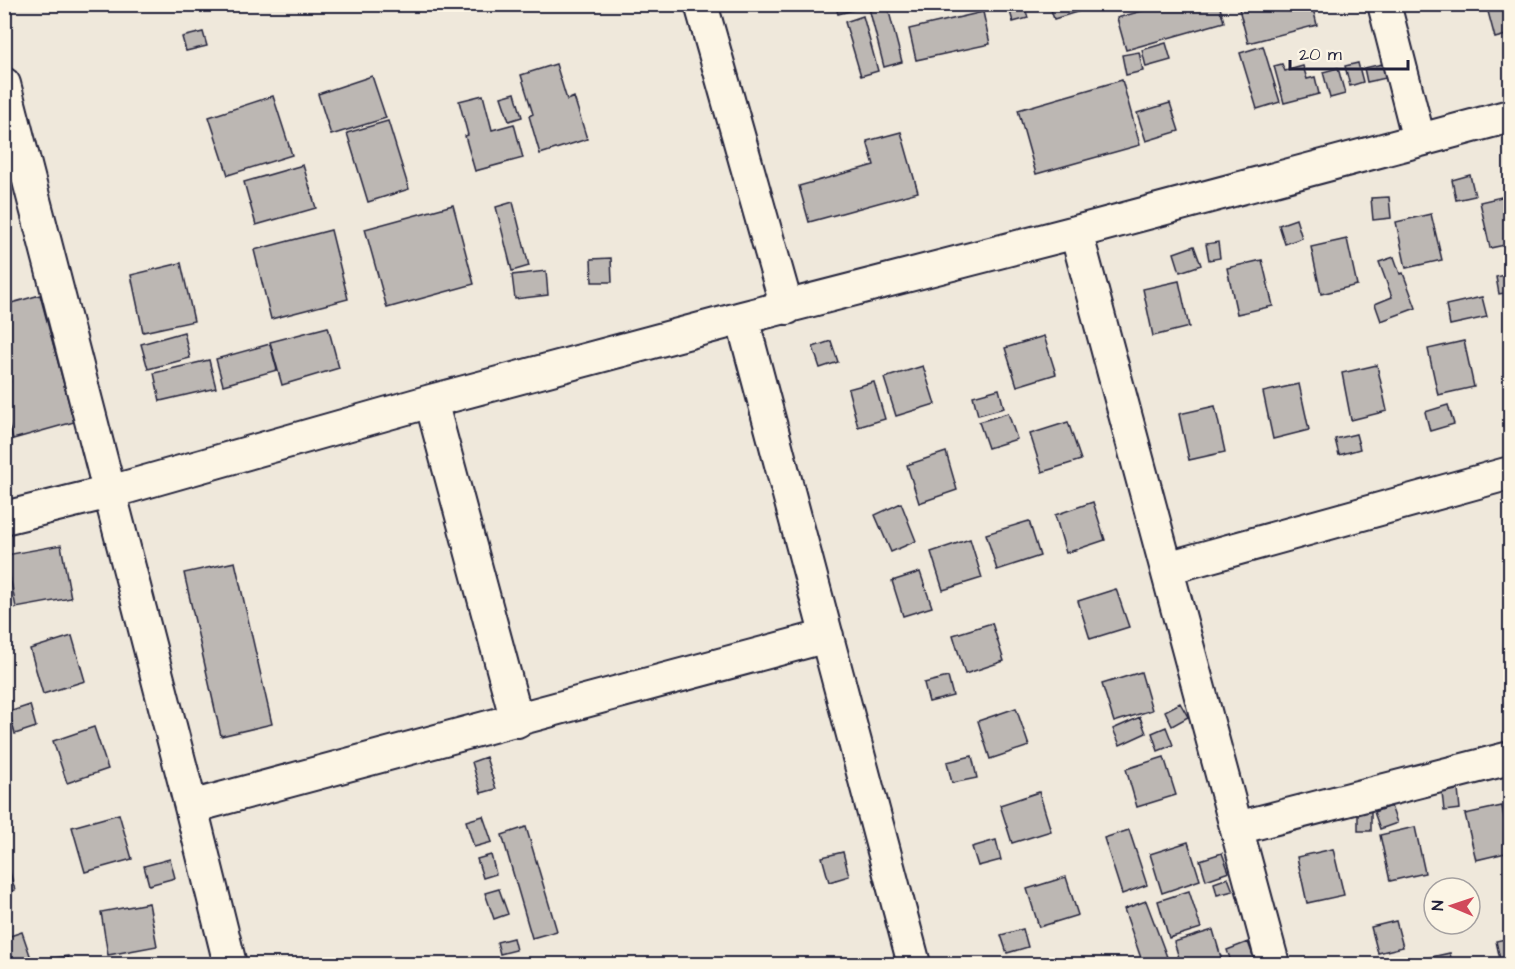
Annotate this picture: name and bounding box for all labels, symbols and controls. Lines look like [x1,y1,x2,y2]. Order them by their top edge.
scale bar [1290,33,1408,71]
text: 20 m [1299,42,1342,67]
north arrow [1422,876,1482,936]
text: N [1427,900,1449,911]

